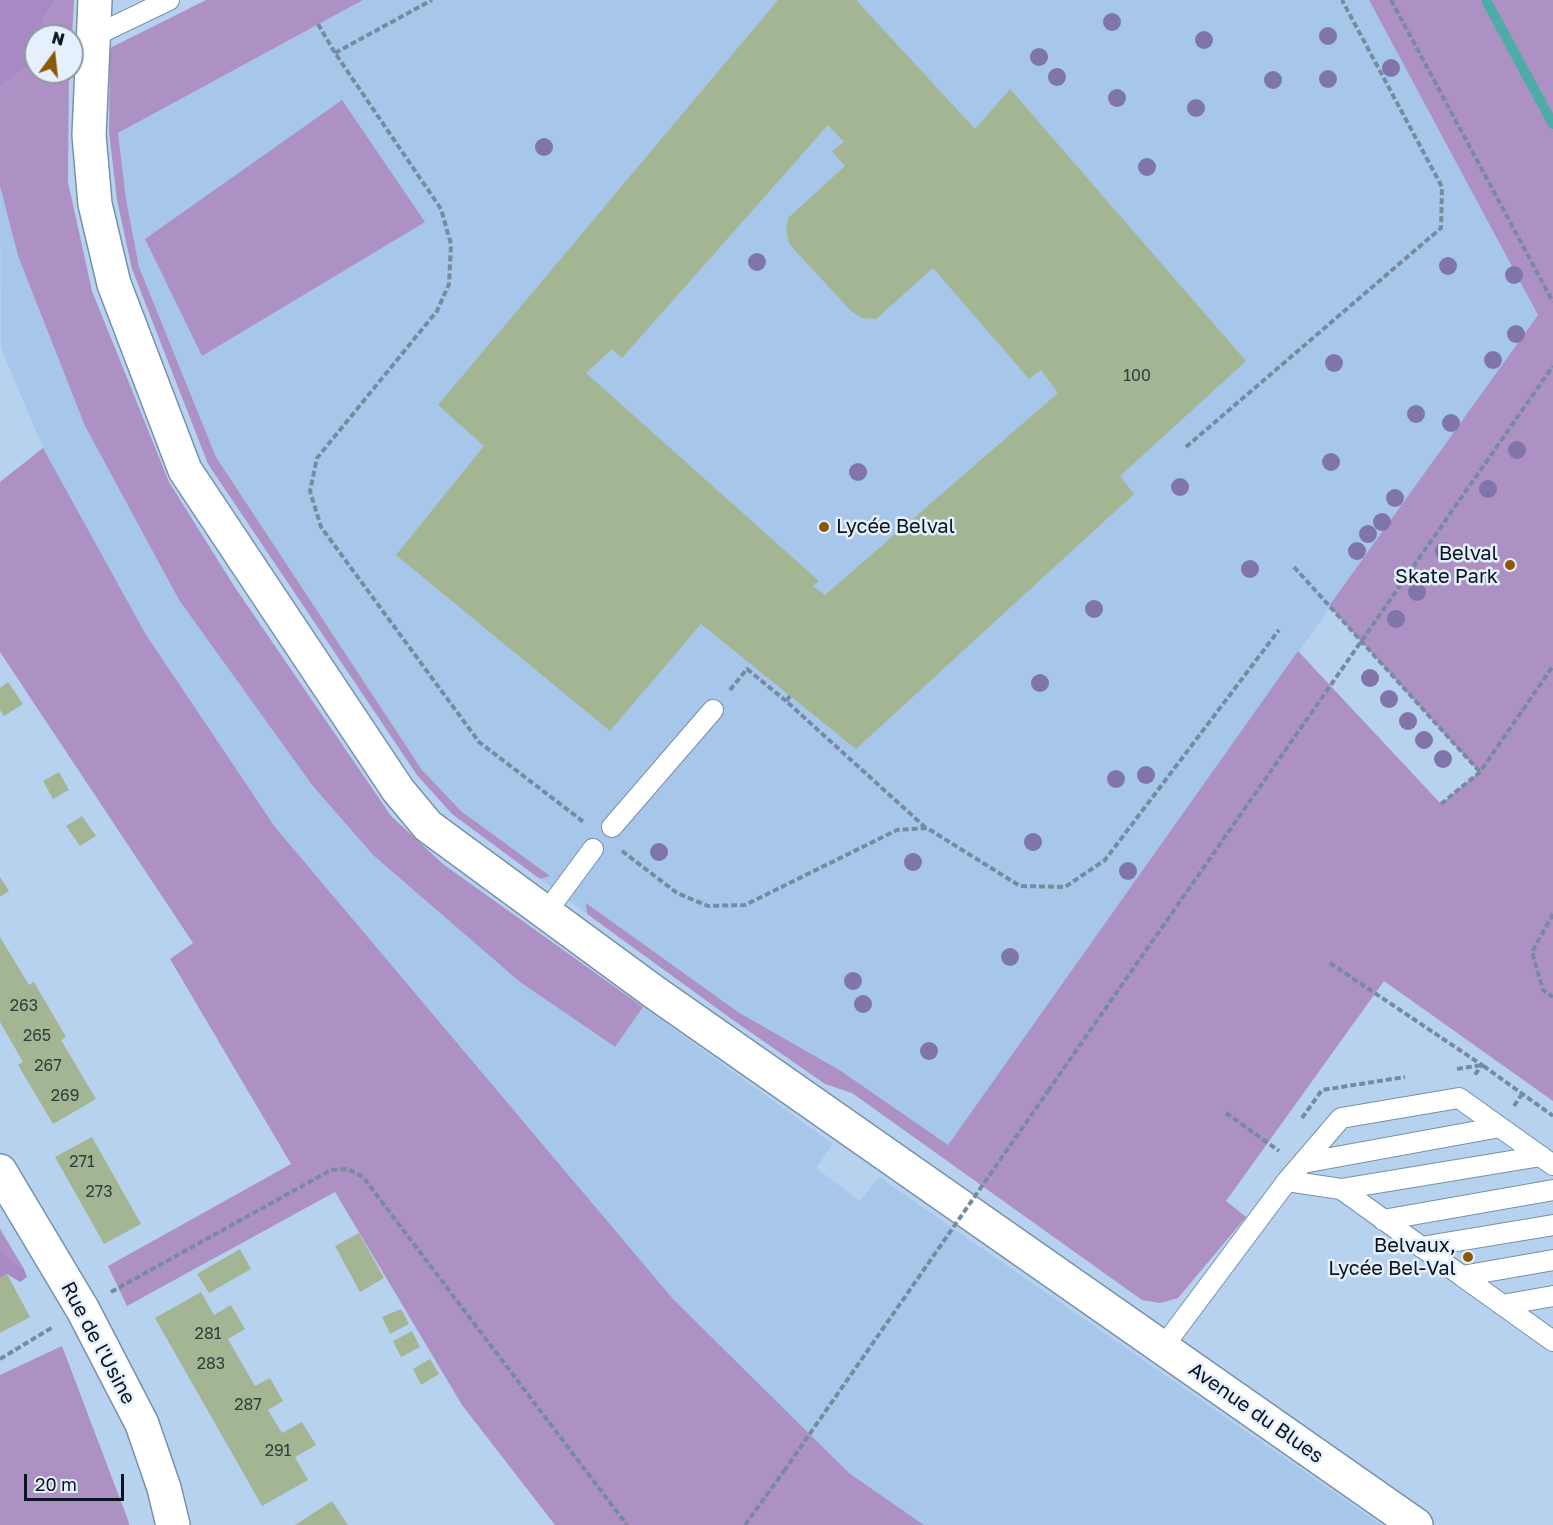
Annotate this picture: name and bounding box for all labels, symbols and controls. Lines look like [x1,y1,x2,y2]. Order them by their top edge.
north arrow [24,24,84,84]
text: N [50,27,67,50]
house number: 100 [1123,366,1151,386]
place label: Lycée Belval [836,515,955,539]
marker: Lycée Belval [817,520,831,534]
place label: Belval Skate Park [1395,542,1498,589]
marker: Belval Skate Park [1503,558,1517,572]
house number: 263 [10,996,38,1016]
house number: 265 [23,1026,51,1046]
house number: 267 [34,1056,62,1076]
house number: 269 [51,1086,79,1106]
house number: 271 [69,1152,95,1172]
house number: 273 [85,1182,113,1202]
place label: Belvaux, Lycée Bel-Val [1328,1234,1456,1281]
marker: Belvaux, Lycée Bel-Val [1461,1250,1475,1264]
street label: Rue de l'Usine [56,1278,140,1408]
house number: 281 [195,1324,221,1344]
house number: 283 [197,1354,225,1374]
street label: Avenue du Blues [1184,1358,1328,1468]
house number: 287 [234,1395,262,1415]
house number: 291 [265,1441,291,1461]
scale bar [27,1462,128,1500]
text: 20 m [35,1473,77,1495]

